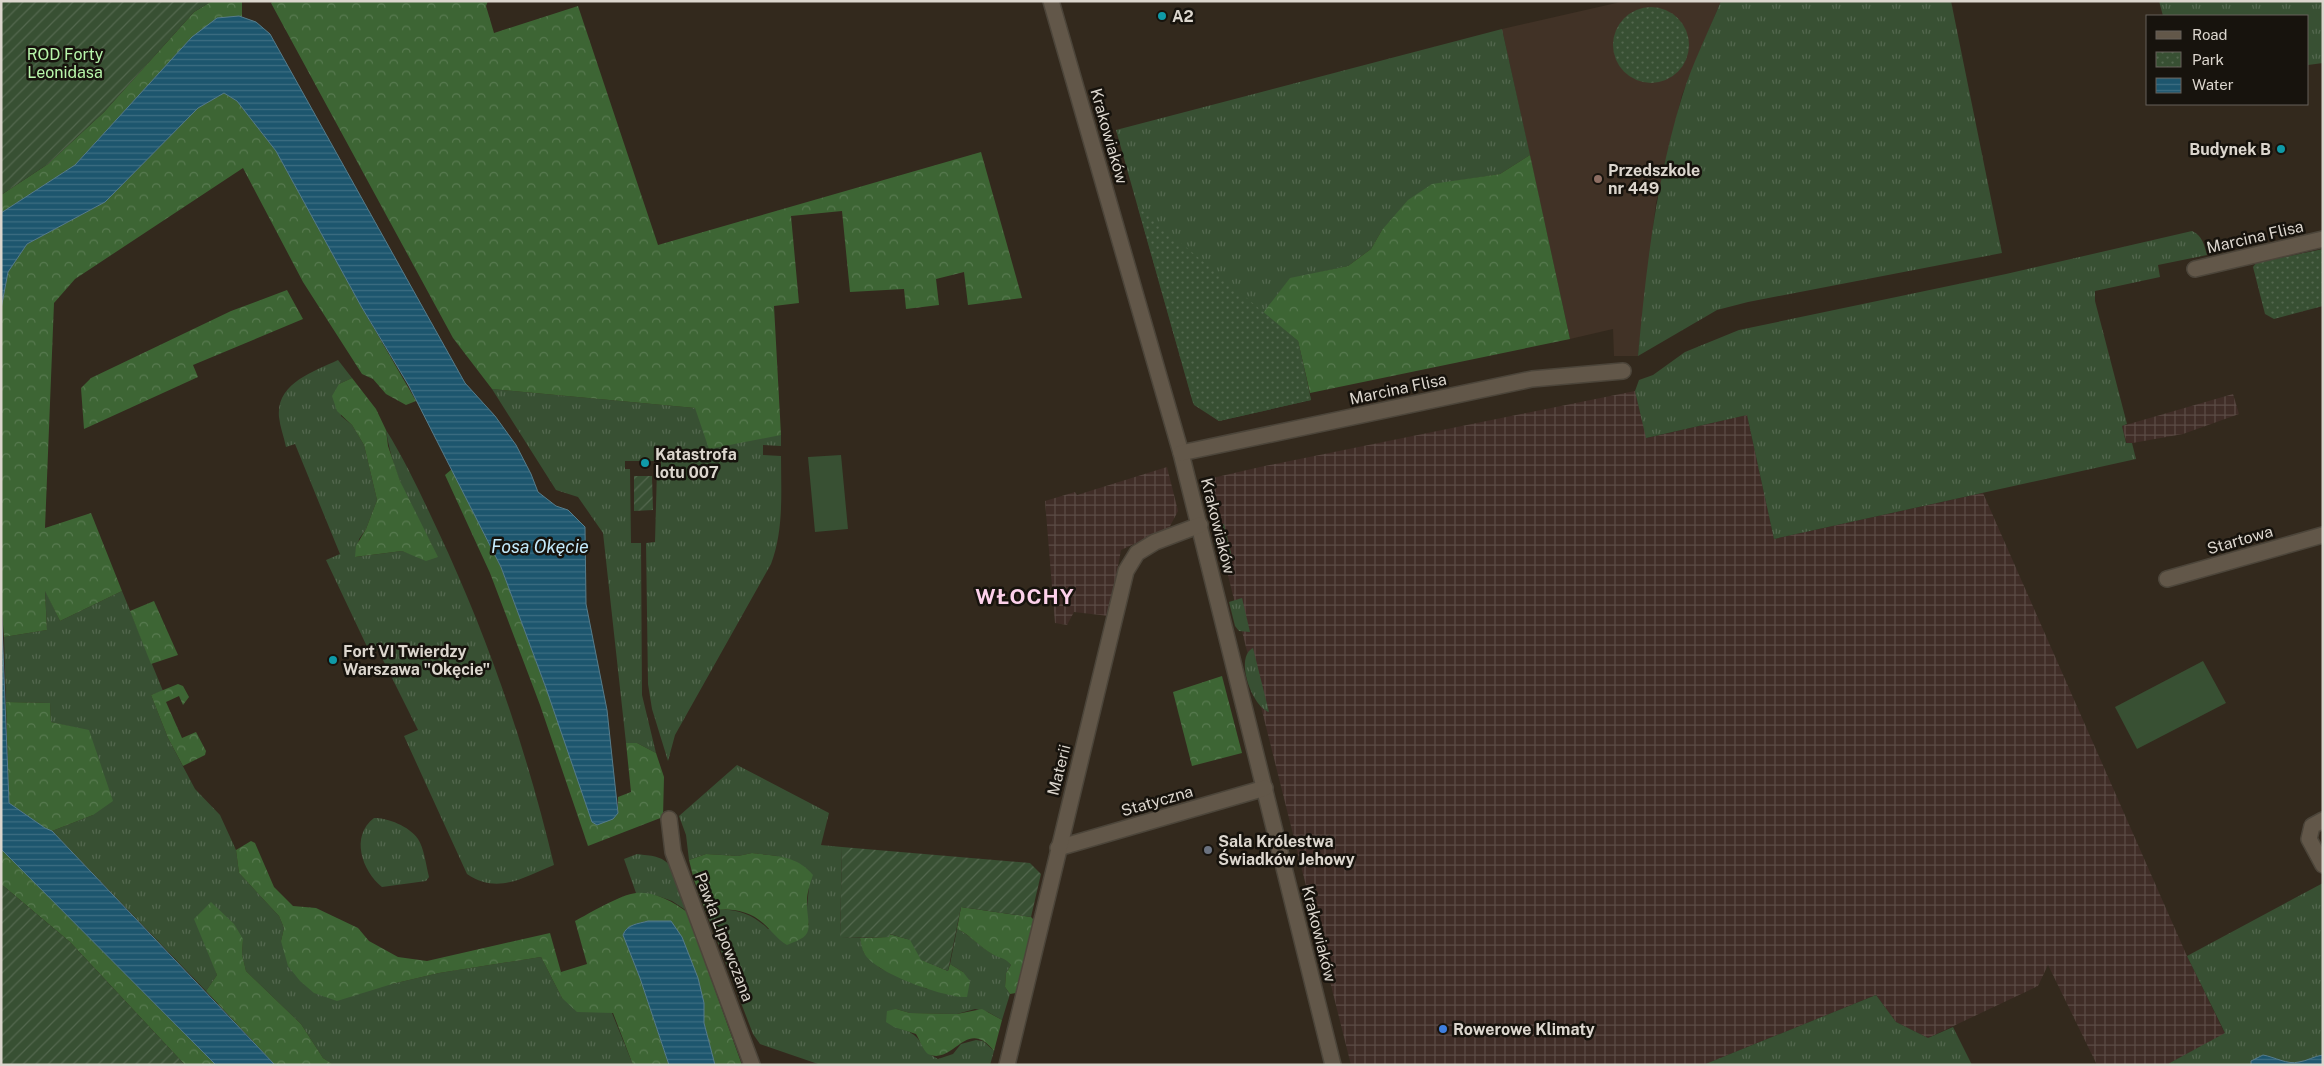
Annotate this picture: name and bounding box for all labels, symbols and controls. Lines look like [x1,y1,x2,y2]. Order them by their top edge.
place label: A2 [1172,7,1194,26]
marker: A2 [1156,10,1168,22]
legend [2146,15,2309,105]
text: Road [2192,26,2228,43]
park label: ROD Forty Leonidasa [27,45,104,82]
text: Park [2192,51,2224,68]
text: Water [2192,76,2234,93]
street label: Krakowiaków [1086,86,1132,186]
place label: Budynek B [2189,140,2271,159]
marker: Budynek B [2275,143,2287,155]
place label: Przedszkole nr 449 [1608,161,1700,198]
marker: Przedszkole nr 449 [1592,173,1604,185]
street label: Marcina Flisa [2205,217,2305,257]
street label: Marcina Flisa [1348,369,1448,409]
place label: Katastrofa lotu 007 [655,445,737,482]
marker: Katastrofa lotu 007 [639,457,651,469]
street label: Krakowiaków [1197,476,1239,577]
street label: Startowa [2205,522,2275,558]
water label: Fosa Okęcie [491,536,589,557]
district label: WŁOCHY [975,584,1075,609]
place label: Fort VI Twierdzy Warszawa "Okęcie" [343,642,490,679]
marker: Fort VI Twierdzy Warszawa "Okęcie" [327,654,339,666]
street label: Materii [1043,742,1075,798]
street label: Statyczna [1119,782,1195,820]
place label: Sala Królestwa Świadków Jehowy [1218,832,1355,869]
marker: Sala Królestwa Świadków Jehowy [1202,844,1214,856]
street label: Pawła Lipowczana [691,870,757,1004]
street label: Krakowiaków [1298,884,1340,985]
place label: Rowerowe Klimaty [1453,1020,1595,1039]
marker: Rowerowe Klimaty [1437,1023,1449,1035]

